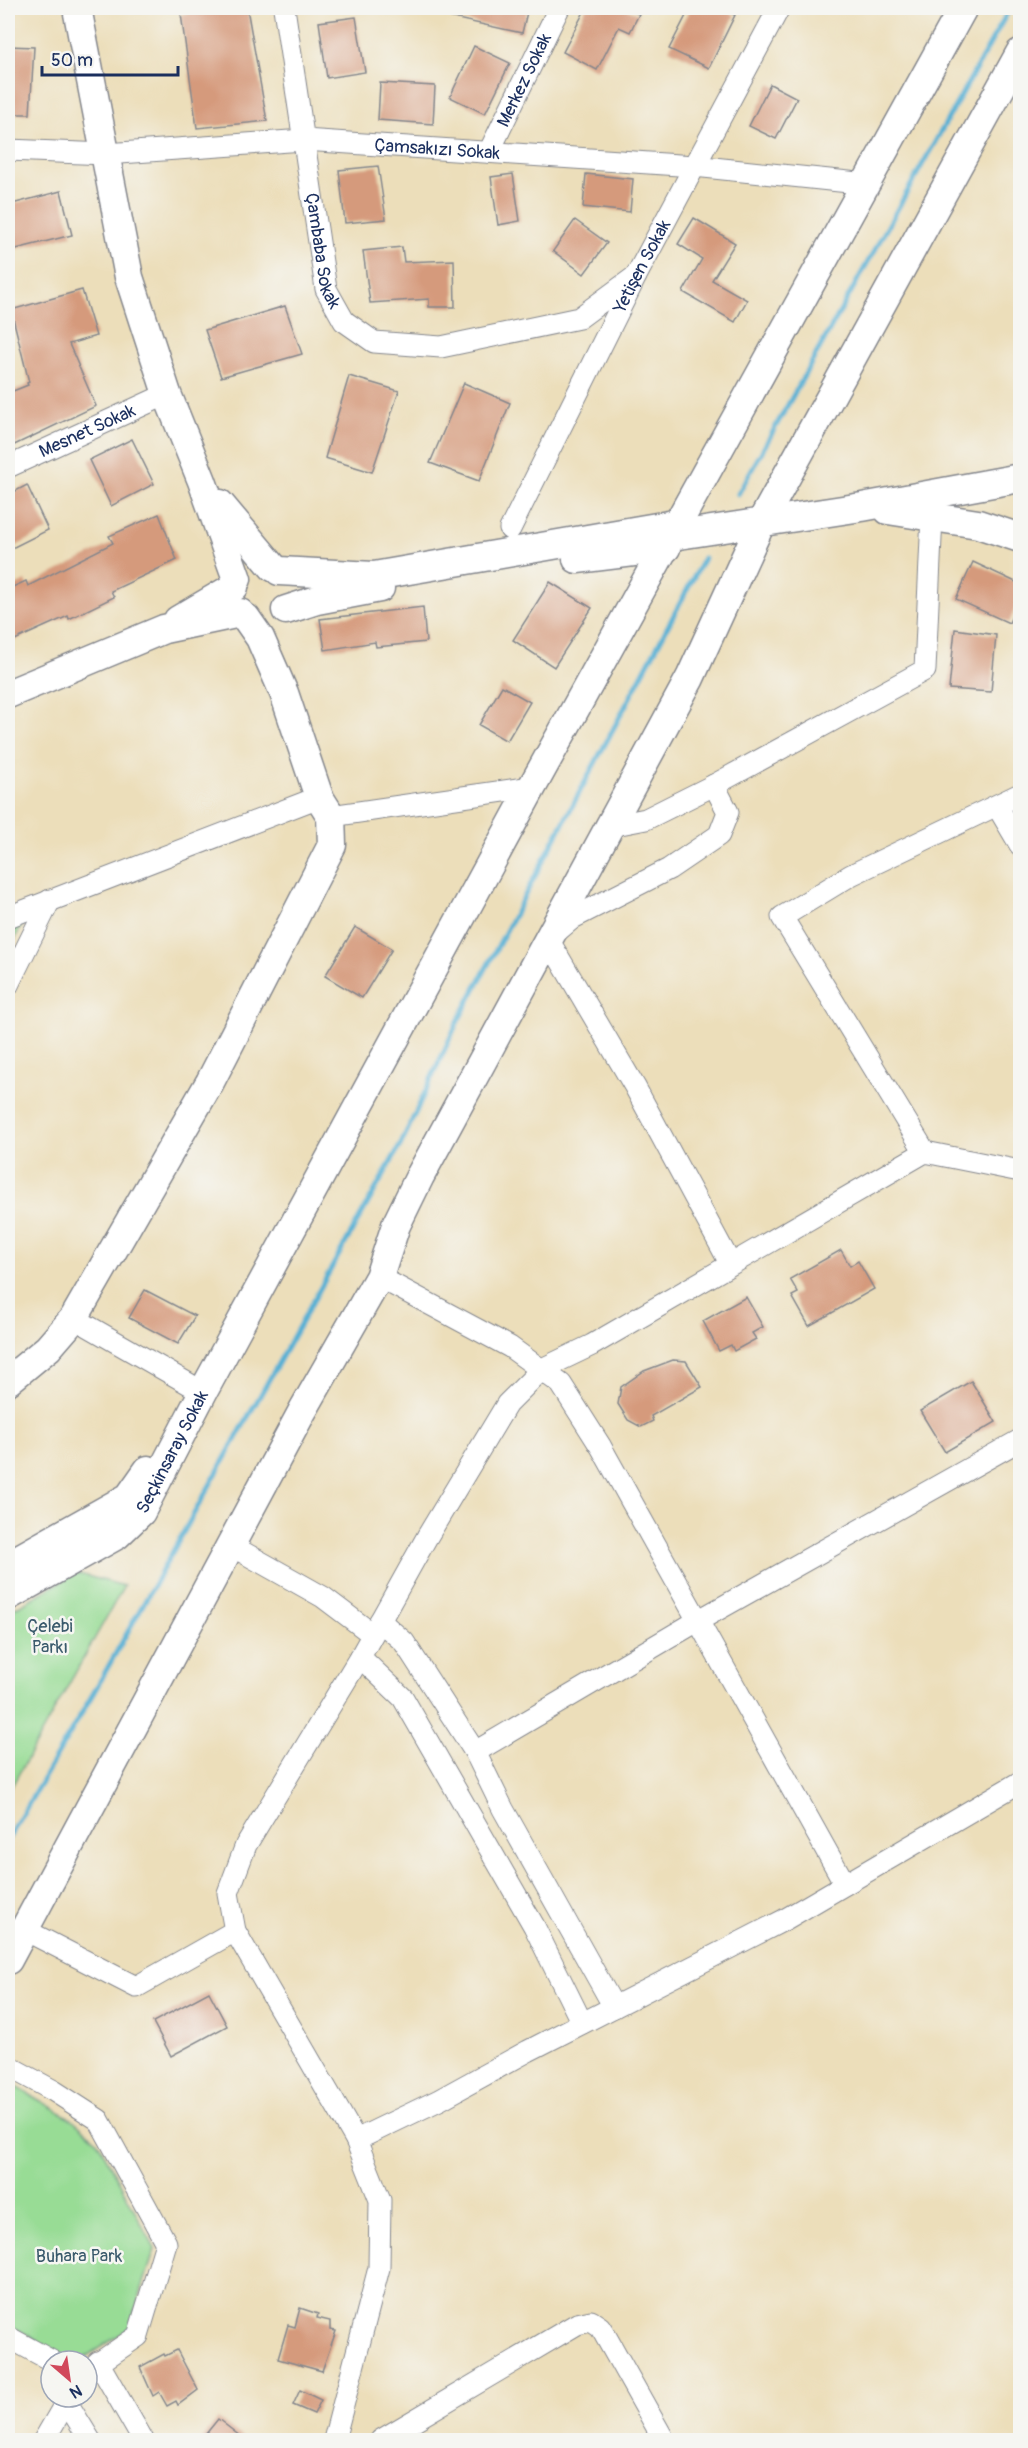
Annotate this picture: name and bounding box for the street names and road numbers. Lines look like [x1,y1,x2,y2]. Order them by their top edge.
street label: Merkez Sokak [492,29,557,131]
street label: Çamsakızı Sokak [374,134,501,165]
street label: Çambaba Sokak [300,192,346,313]
street label: Yetişen Sokak [608,215,676,318]
street label: Mesnet Sokak [35,399,140,463]
street label: Seçkinsaray Sokak [131,1386,214,1517]

